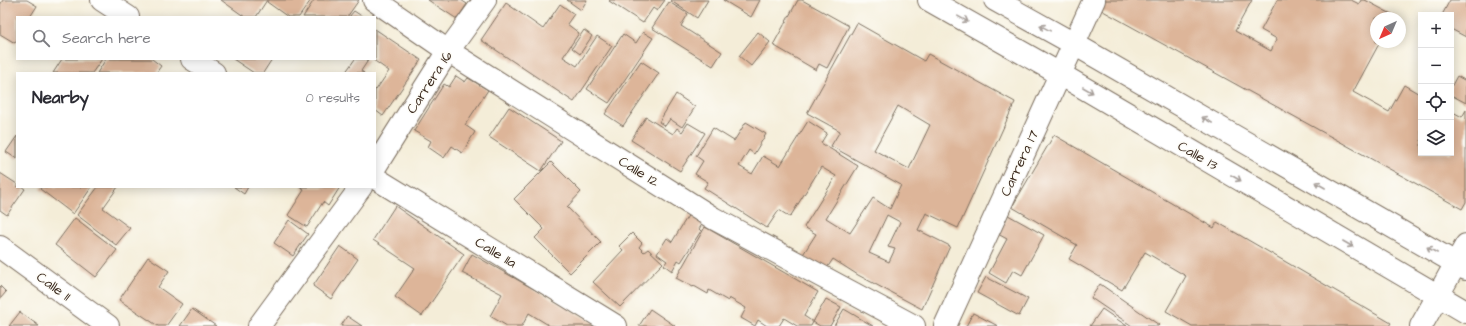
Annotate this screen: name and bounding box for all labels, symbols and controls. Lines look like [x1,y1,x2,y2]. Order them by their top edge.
north arrow [1370,12,1406,48]
map controls [1418,12,1454,156]
button: + [1418,12,1454,48]
search box [16,16,376,60]
one-way arrow [957,16,969,24]
one-way arrow [1040,24,1052,31]
icon: search [30,27,52,49]
text: Search here [62,28,151,49]
street label: Carrera 16 [402,47,458,118]
button: − [1418,48,1454,84]
button: locate [1418,84,1454,120]
text: Nearby [32,86,89,110]
one-way arrow [1082,87,1094,95]
text: 0 results [305,89,360,107]
one-way arrow [1201,116,1213,124]
button: layers [1418,120,1454,156]
street label: Carrera 17 [996,127,1044,200]
street label: Calle 13 [1174,136,1221,175]
street label: Calle 12 [614,152,663,192]
one-way arrow [1230,174,1242,182]
one-way arrow [1314,181,1326,189]
street label: Calle 11a [471,233,520,273]
one-way arrow [1342,240,1354,248]
one-way arrow [1426,245,1438,253]
street label: Calle 11 [32,267,75,306]

